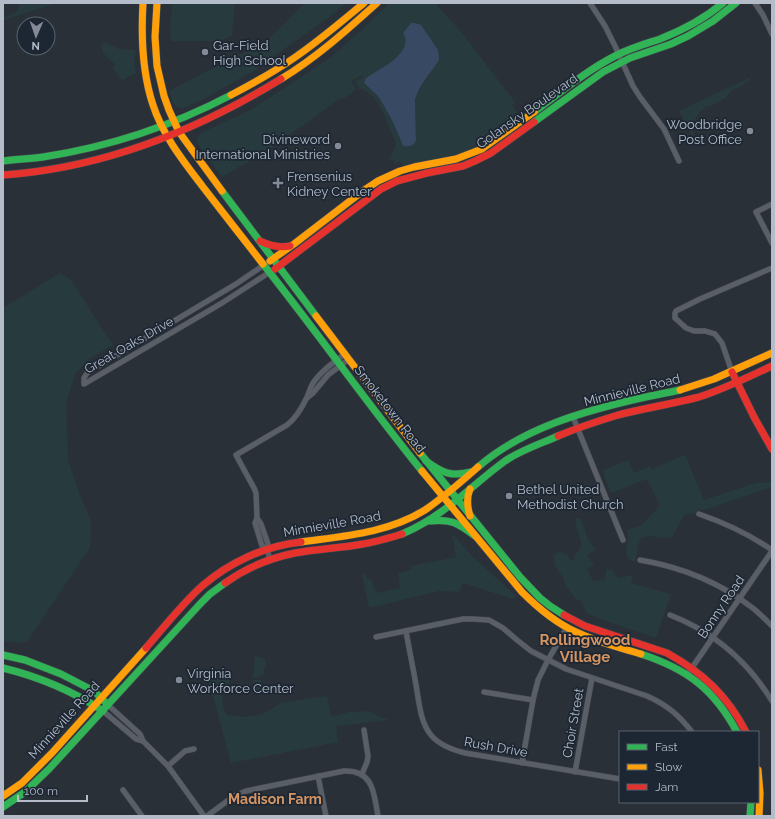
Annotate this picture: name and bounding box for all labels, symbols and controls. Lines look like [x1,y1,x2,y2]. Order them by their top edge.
north arrow [16,16,56,56]
place label: Gar-Field High School [213,38,286,68]
text: N [31,39,40,52]
marker: Gar-Field High School [200,47,210,57]
street label: Golansky Boulevard [474,70,580,152]
place label: Woodbridge Post Office [667,117,742,147]
marker: Woodbridge Post Office [745,126,755,136]
place label: Divineword International Ministries [196,132,330,162]
marker: Divineword International Ministries [333,141,343,151]
place label: Frensenius Kidney Center [287,169,372,199]
marker: Frensenius Kidney Center [272,177,284,189]
street label: Great Oaks Drive [82,313,176,377]
street label: Smoketown Road [351,363,429,455]
street label: Minnieville Road [582,371,682,409]
place label: Bethel United Methodist Church [517,482,624,512]
marker: Bethel United Methodist Church [504,491,514,501]
street label: Minnieville Road [282,508,382,540]
street label: Bonny Road [694,573,748,641]
district label: Rollingwood Village [540,631,631,666]
place label: Virginia Workforce Center [187,666,294,696]
marker: Virginia Workforce Center [174,675,184,685]
street label: Minnieville Road [25,678,103,762]
street label: Choir Street [559,686,587,759]
legend [619,731,759,803]
street label: Rush Drive [463,734,529,760]
text: Fast [655,740,678,754]
text: Slow [655,760,682,774]
scale bar [18,777,87,803]
text: Jam [655,780,678,794]
text: 100 m [24,784,58,798]
district label: Madison Farm [228,791,322,807]

